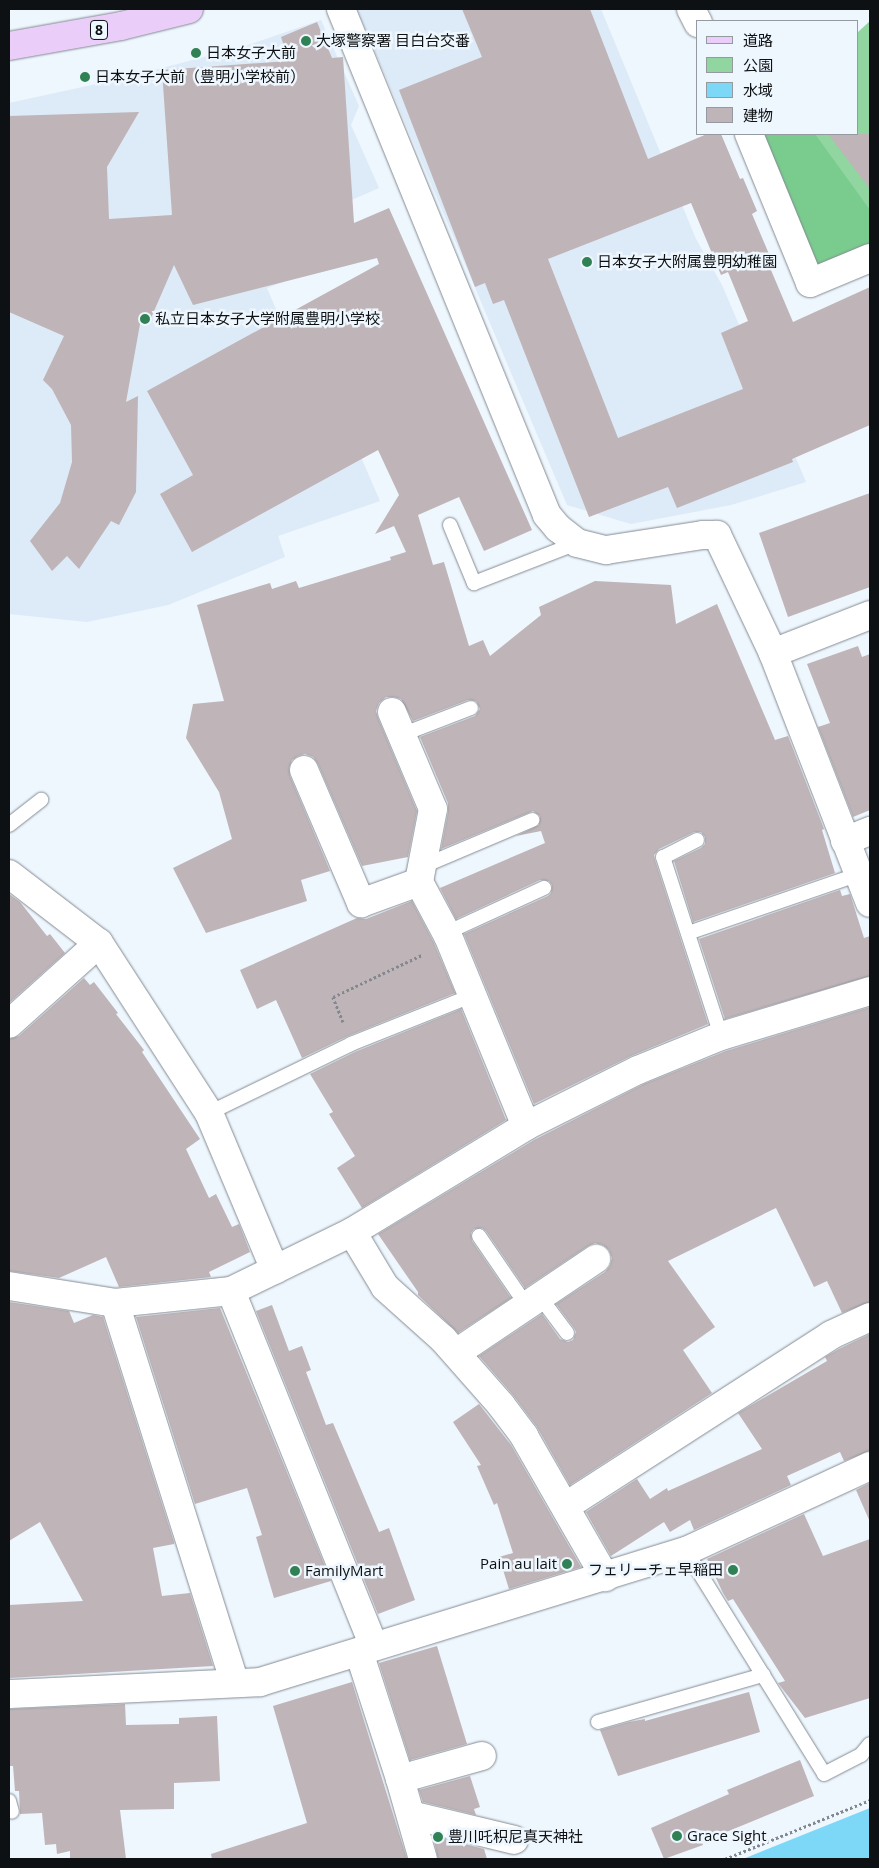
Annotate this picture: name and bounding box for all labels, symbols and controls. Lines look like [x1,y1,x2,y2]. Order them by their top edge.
road number: 8 [89,18,109,42]
legend [696,20,859,135]
text: 道路 [743,30,773,50]
place label: 大塚警察署 目白台交番 [316,32,470,50]
marker: 大塚警察署 目白台交番 [300,35,312,47]
place label: 日本女子大前 [206,44,296,62]
marker: 日本女子大前 [190,47,202,59]
text: 公園 [743,55,773,75]
place label: 日本女子大前（豊明小学校前） [95,68,305,86]
marker: 日本女子大前（豊明小学校前） [79,71,91,83]
text: 水域 [743,80,773,100]
text: 建物 [743,105,773,125]
place label: 日本女子大附属豊明幼稚園 [597,253,777,271]
marker: 日本女子大附属豊明幼稚園 [581,256,593,268]
place label: 私立日本女子大学附属豊明小学校 [155,310,380,328]
marker: 私立日本女子大学附属豊明小学校 [139,313,151,325]
place label: Pain au lait [480,1555,557,1573]
marker: Pain au lait [561,1558,573,1570]
place label: フェリーチェ早稲田 [588,1561,723,1579]
place label: FamilyMart [305,1562,383,1580]
marker: フェリーチェ早稲田 [727,1564,739,1576]
marker: FamilyMart [289,1565,301,1577]
place label: Grace Sight [687,1827,767,1845]
place label: 豊川吒枳尼真天神社 [448,1828,583,1846]
marker: Grace Sight [671,1830,683,1842]
marker: 豊川吒枳尼真天神社 [432,1831,444,1843]

